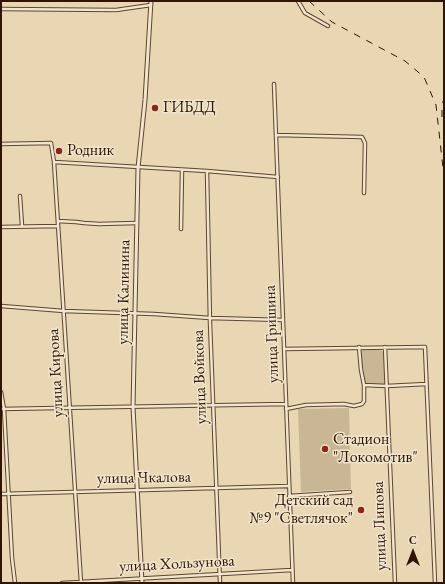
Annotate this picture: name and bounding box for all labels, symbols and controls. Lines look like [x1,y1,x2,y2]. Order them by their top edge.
place label: ГИБДД [163,98,216,118]
marker: ГИБДД [150,103,160,113]
place label: Родник [67,141,114,161]
marker: Родник [54,146,64,156]
street label: улица Калинина [113,239,135,345]
street label: улица Гришина [261,285,283,383]
street label: улица Кирова [44,328,68,418]
street label: улица Войкова [189,329,211,425]
place label: Стадион "Локомотив" [333,430,418,468]
marker: Стадион "Локомотив" [320,444,330,454]
street label: улица Чкалова [97,468,191,488]
street label: улица Липова [369,481,391,571]
place label: Детский сад №9 "Светлячок" [250,491,353,529]
marker: Детский сад №9 "Светлячок" [356,505,366,515]
north arrow [393,532,433,572]
text: С [409,533,417,547]
street label: улица Хользунова [119,551,235,577]

